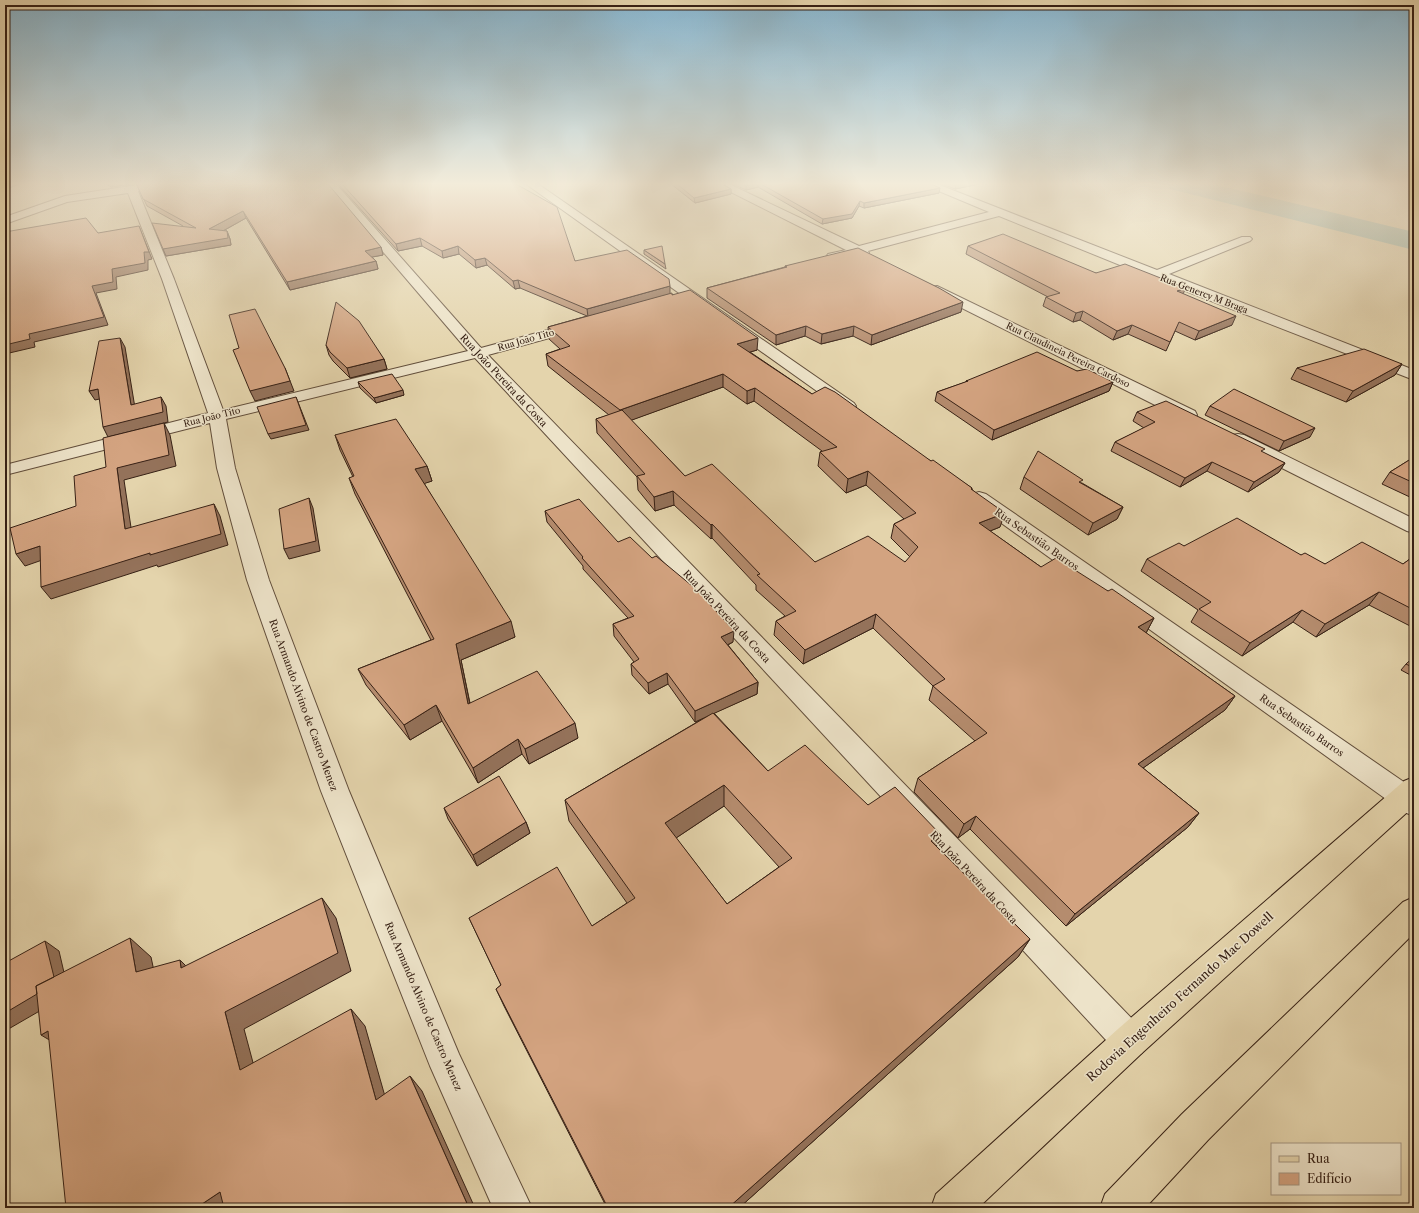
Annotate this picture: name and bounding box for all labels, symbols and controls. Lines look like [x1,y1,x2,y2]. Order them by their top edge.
street label: Rua Genercy M Braga [1159,272,1250,315]
street label: Rua Claudineia Pereira Cardoso [1004,320,1132,390]
street label: Rua João Tito [496,326,556,353]
street label: Rua João Pereira da Costa [457,331,551,430]
street label: Rua João Tito [182,404,242,429]
street label: Rua Sebastião Barros [992,505,1081,573]
street label: Rua João Pereira da Costa [680,567,774,666]
street label: Rua Armando Alvino de Castro Menez [266,617,341,793]
street label: Rua Sebastião Barros [1257,691,1346,759]
street label: Rua João Pereira da Costa [927,828,1021,927]
street label: Rodovia Engenheiro Fernando Mac Dowell [1083,909,1276,1084]
street label: Rua Armando Alvino de Castro Menez [382,920,465,1093]
legend [1271,1143,1401,1195]
text: Rua [1307,1151,1330,1166]
text: Edifício [1307,1171,1352,1186]

